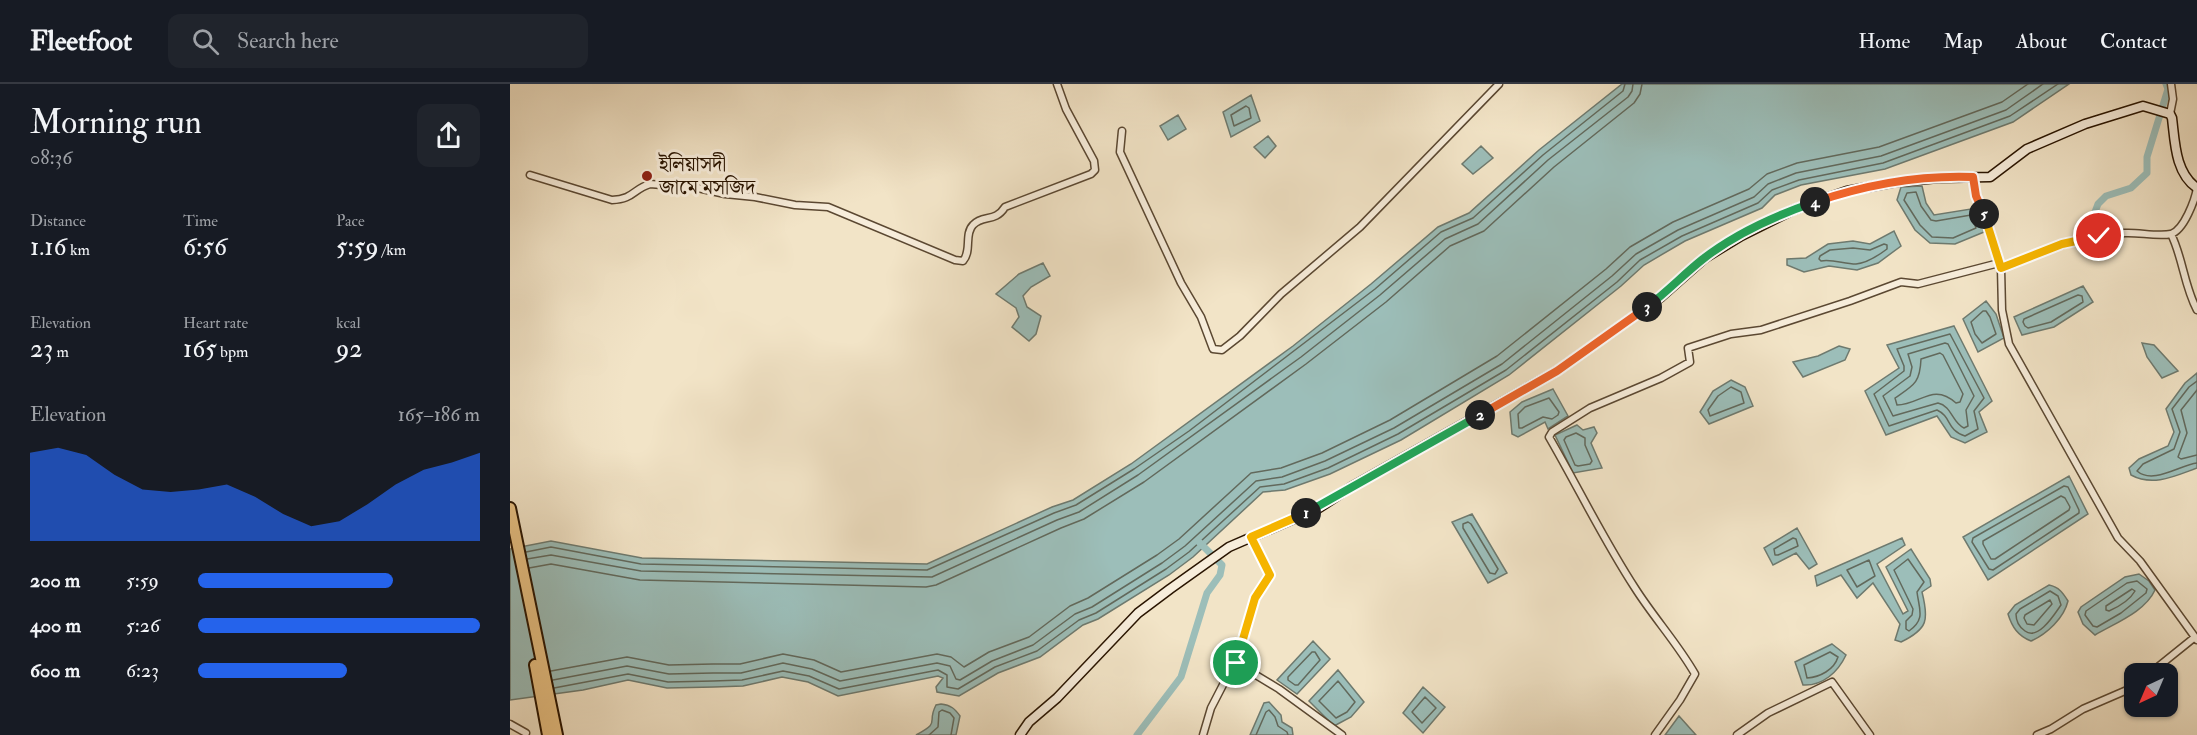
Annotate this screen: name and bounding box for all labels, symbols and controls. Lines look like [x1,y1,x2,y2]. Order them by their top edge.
search box [168,14,588,68]
text: Fleetfoot [30,24,132,59]
icon: search [189,25,222,58]
text: Search here [237,27,339,55]
text: Home [1858,28,1910,55]
text: Map [1943,28,1983,55]
text: About [2016,28,2067,55]
text: Contact [2100,28,2167,55]
text: Morning run [30,102,202,143]
button: share [417,104,480,167]
text: 08:36 [30,145,72,170]
place label: ইলিয়াসদী জামে মসজিদ [658,152,756,200]
marker: ইলিয়াসদী জামে মসজিদ [640,169,654,183]
pin: 4 [1800,187,1830,217]
text: 4 [1811,192,1819,212]
pin: 5 [1969,199,1999,229]
text: 5 [1980,204,1988,224]
pin [2073,210,2124,261]
text: Distance [30,211,86,231]
text: Time [183,211,218,231]
text: Pace [336,211,365,231]
icon: check [2082,219,2115,252]
text: 1.16 [30,231,67,263]
text: 6:56 [183,231,227,263]
text: 5:59 [336,231,379,263]
text: km [67,240,90,260]
text: /km [379,240,406,260]
pin: 3 [1632,292,1662,322]
text: 3 [1644,297,1650,317]
text: Elevation [30,313,91,333]
text: Heart rate [183,313,248,333]
text: kcal [336,313,361,333]
text: 23 [30,333,53,365]
text: 165 [183,333,217,365]
text: 92 [336,333,363,365]
text: m [53,342,69,362]
text: bpm [217,342,248,362]
pin: 2 [1465,400,1495,430]
text: Elevation [30,402,106,427]
text: 165–186 m [398,402,480,427]
text: 2 [1476,405,1484,425]
pin: 1 [1291,498,1321,528]
text: 1 [1303,503,1309,523]
text: 200 m [30,568,80,593]
text: 5:59 [126,568,159,593]
text: 400 m [30,613,81,638]
text: 5:26 [126,613,160,638]
pin [1210,637,1261,688]
icon: arrive [1219,646,1252,679]
text: 600 m [30,658,80,683]
text: 6:23 [126,658,159,683]
north arrow [2124,663,2178,717]
map controls [2124,663,2178,717]

